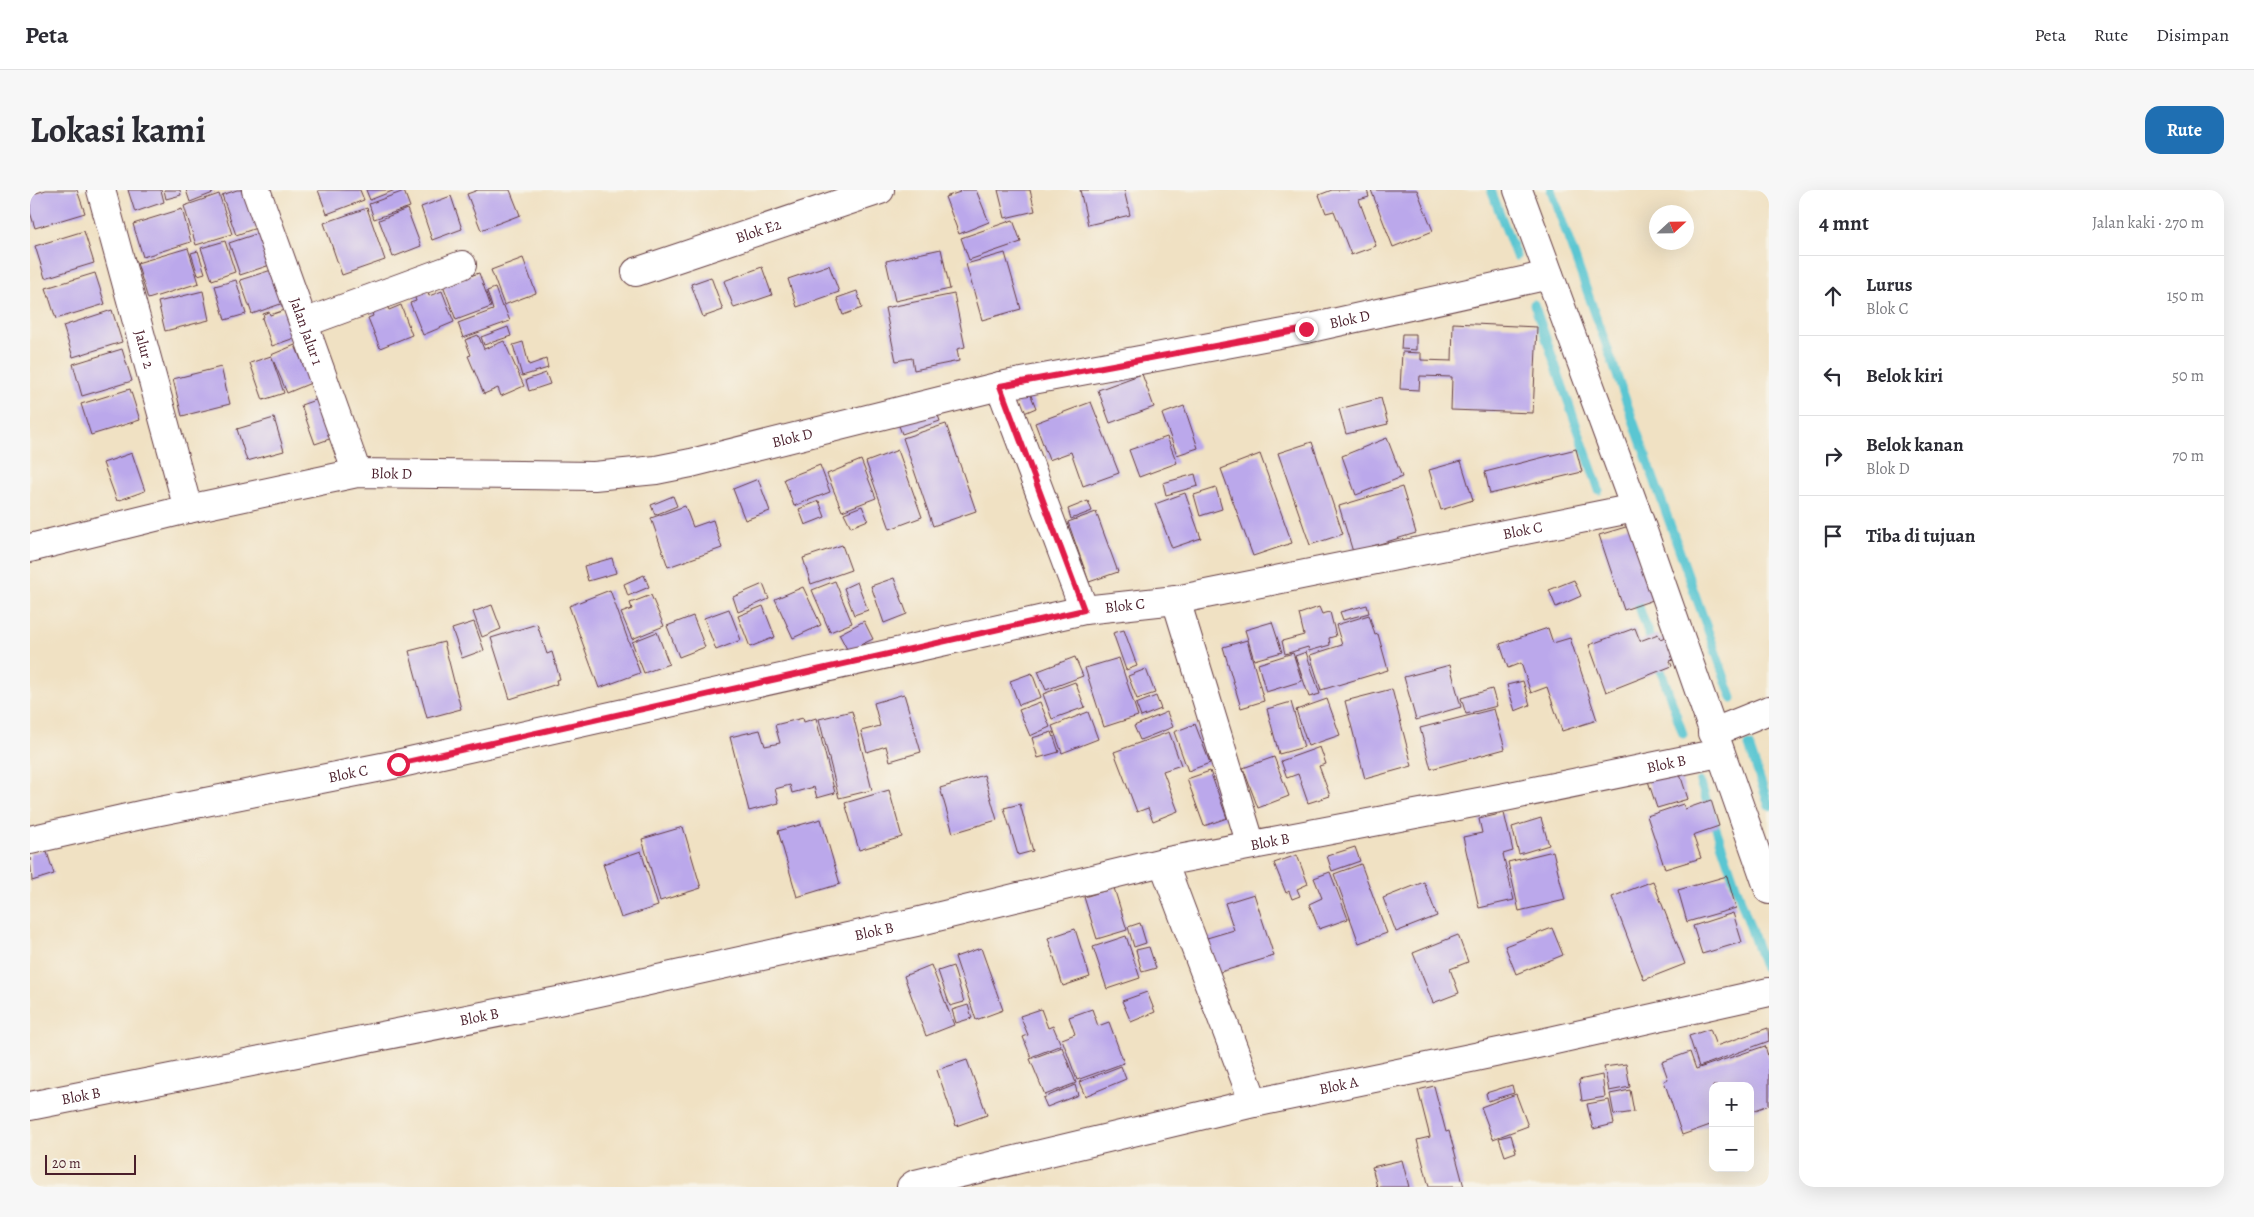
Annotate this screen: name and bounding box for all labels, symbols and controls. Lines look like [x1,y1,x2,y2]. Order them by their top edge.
text: Peta [25,19,69,51]
text: Peta [2035,23,2066,47]
text: Rute [2094,23,2128,47]
text: Disimpan [2156,23,2229,47]
text: Lokasi kami [30,106,206,154]
button: Rute [2145,106,2224,154]
north arrow [1649,205,1694,250]
text: 4 mnt [1819,209,1869,237]
text: Jalan kaki · 270 m [2092,212,2204,234]
street label: Blok E2 [733,214,784,248]
text: Lurus [1866,272,1912,298]
icon: ahead [1819,282,1847,310]
text: 150 m [2167,285,2204,307]
street label: Jalan Jalur 1 [285,295,328,368]
text: Blok C [1866,298,1909,320]
street label: Blok D [1327,305,1372,334]
route end [1295,318,1318,341]
street label: Jalur 2 [130,328,159,371]
icon: left [1819,362,1847,390]
text: Belok kiri [1866,363,1943,389]
text: 50 m [2172,365,2204,387]
street label: Blok D [770,423,815,452]
text: Belok kanan [1866,432,1964,458]
icon: right [1819,442,1847,470]
text: 70 m [2172,445,2204,467]
text: Blok D [1866,458,1910,480]
street label: Blok D [371,463,412,484]
street label: Blok C [1501,517,1544,544]
icon: arrive [1819,522,1847,550]
text: Tiba di tujuan [1866,523,1975,549]
street label: Blok C [1104,593,1146,618]
street label: Blok B [1645,750,1688,778]
route start [387,753,410,776]
street label: Blok C [327,760,370,787]
street label: Blok B [1249,828,1291,855]
street label: Blok B [853,917,896,945]
street label: Blok B [458,1003,501,1030]
street label: Blok A [1317,1072,1360,1099]
street label: Blok B [60,1082,102,1110]
map controls [1709,1082,1754,1172]
button: + [1709,1082,1754,1127]
button: − [1709,1127,1754,1172]
scale bar [45,1152,136,1175]
text: 20 m [52,1154,81,1173]

